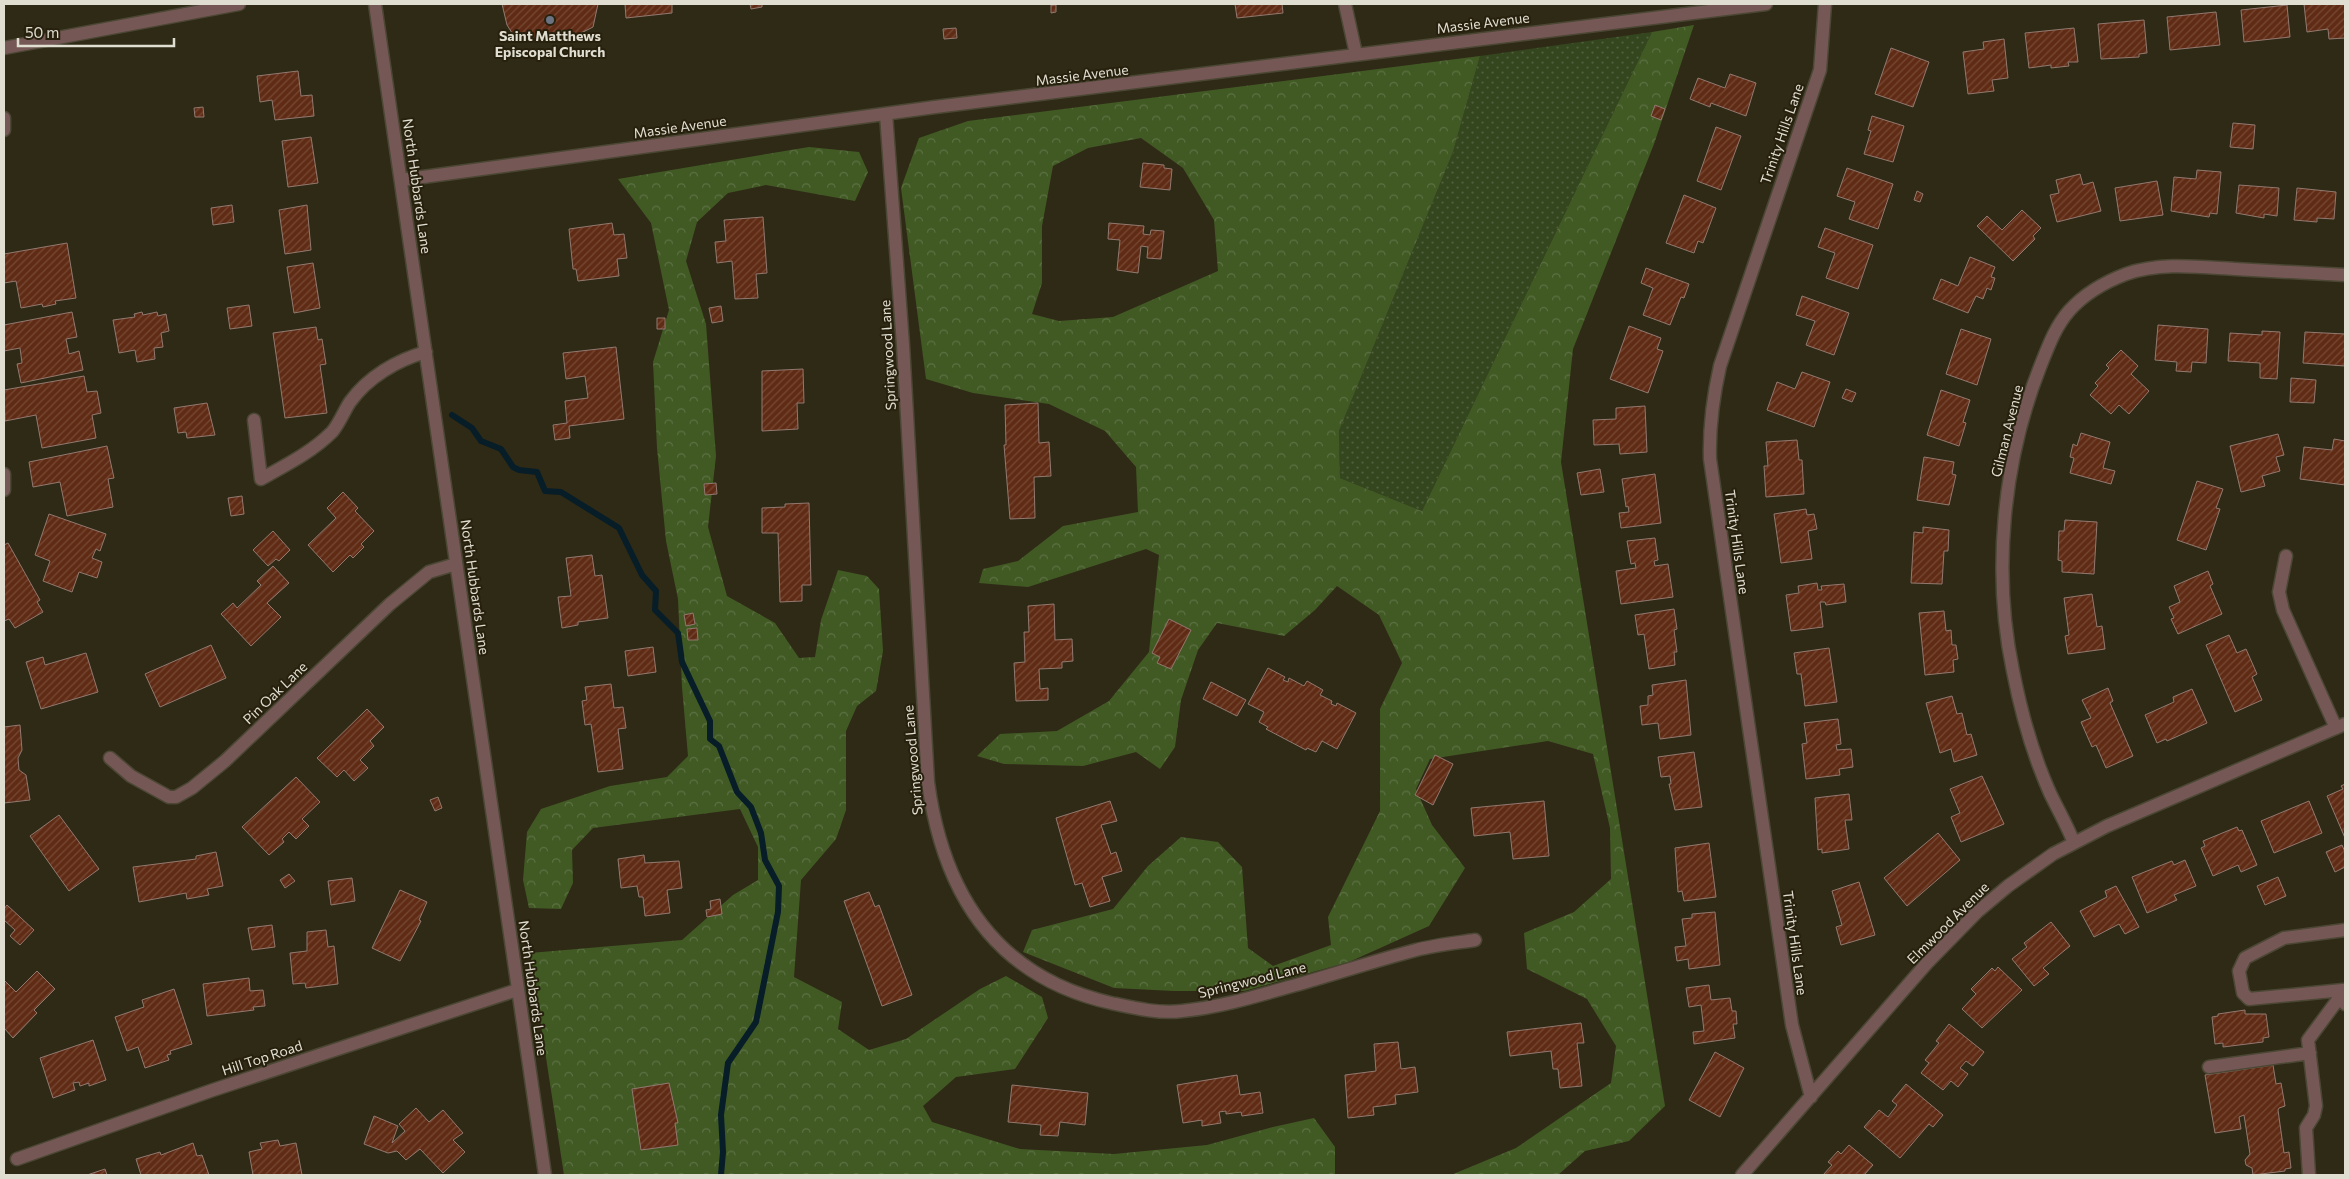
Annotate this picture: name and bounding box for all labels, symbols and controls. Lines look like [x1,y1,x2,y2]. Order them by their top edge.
street label: Massie Avenue [1435,8,1530,37]
marker: Saint Matthews Episcopal Church [544,14,556,26]
scale bar [18,15,174,47]
text: 50 m [25,23,59,41]
place label: Saint Matthews Episcopal Church [495,27,605,60]
street label: Massie Avenue [1034,60,1129,89]
street label: Trinity Hills Lane [1756,81,1807,186]
street label: Massie Avenue [632,112,727,141]
street label: North Hubbards Lane [400,117,435,255]
street label: Springwood Lane [876,299,899,411]
street label: Gilman Avenue [1987,383,2026,479]
street label: Trinity Hills Lane [1722,489,1753,595]
street label: North Hubbards Lane [458,518,493,656]
street label: Pin Oak Lane [239,658,310,728]
street label: Springwood Lane [899,704,926,816]
street label: Elmwood Avenue [1903,878,1992,967]
street label: Trinity Hills Lane [1780,890,1811,996]
street label: North Hubbards Lane [516,919,551,1057]
street label: Springwood Lane [1196,958,1308,1001]
street label: Hill Top Road [219,1036,304,1079]

